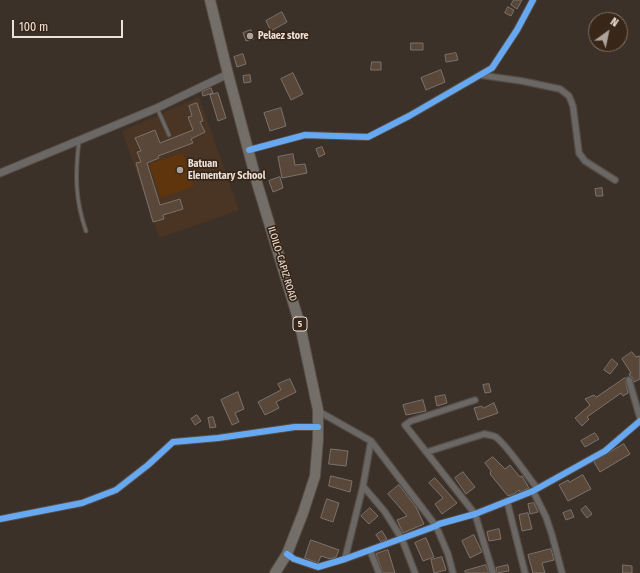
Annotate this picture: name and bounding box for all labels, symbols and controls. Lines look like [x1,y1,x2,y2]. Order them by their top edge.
scale bar [14,12,125,38]
north arrow [588,12,628,52]
text: N [608,15,621,30]
text: 100 m [19,20,48,34]
place label: Pelaez store [258,30,309,42]
marker: Pelaez store [245,31,255,41]
place label: Batuan Elementary School [188,158,265,182]
marker: Batuan Elementary School [175,165,185,175]
street label: ILOILO-CAPIZ ROAD [265,225,299,303]
road number: 5 [293,317,307,331]

